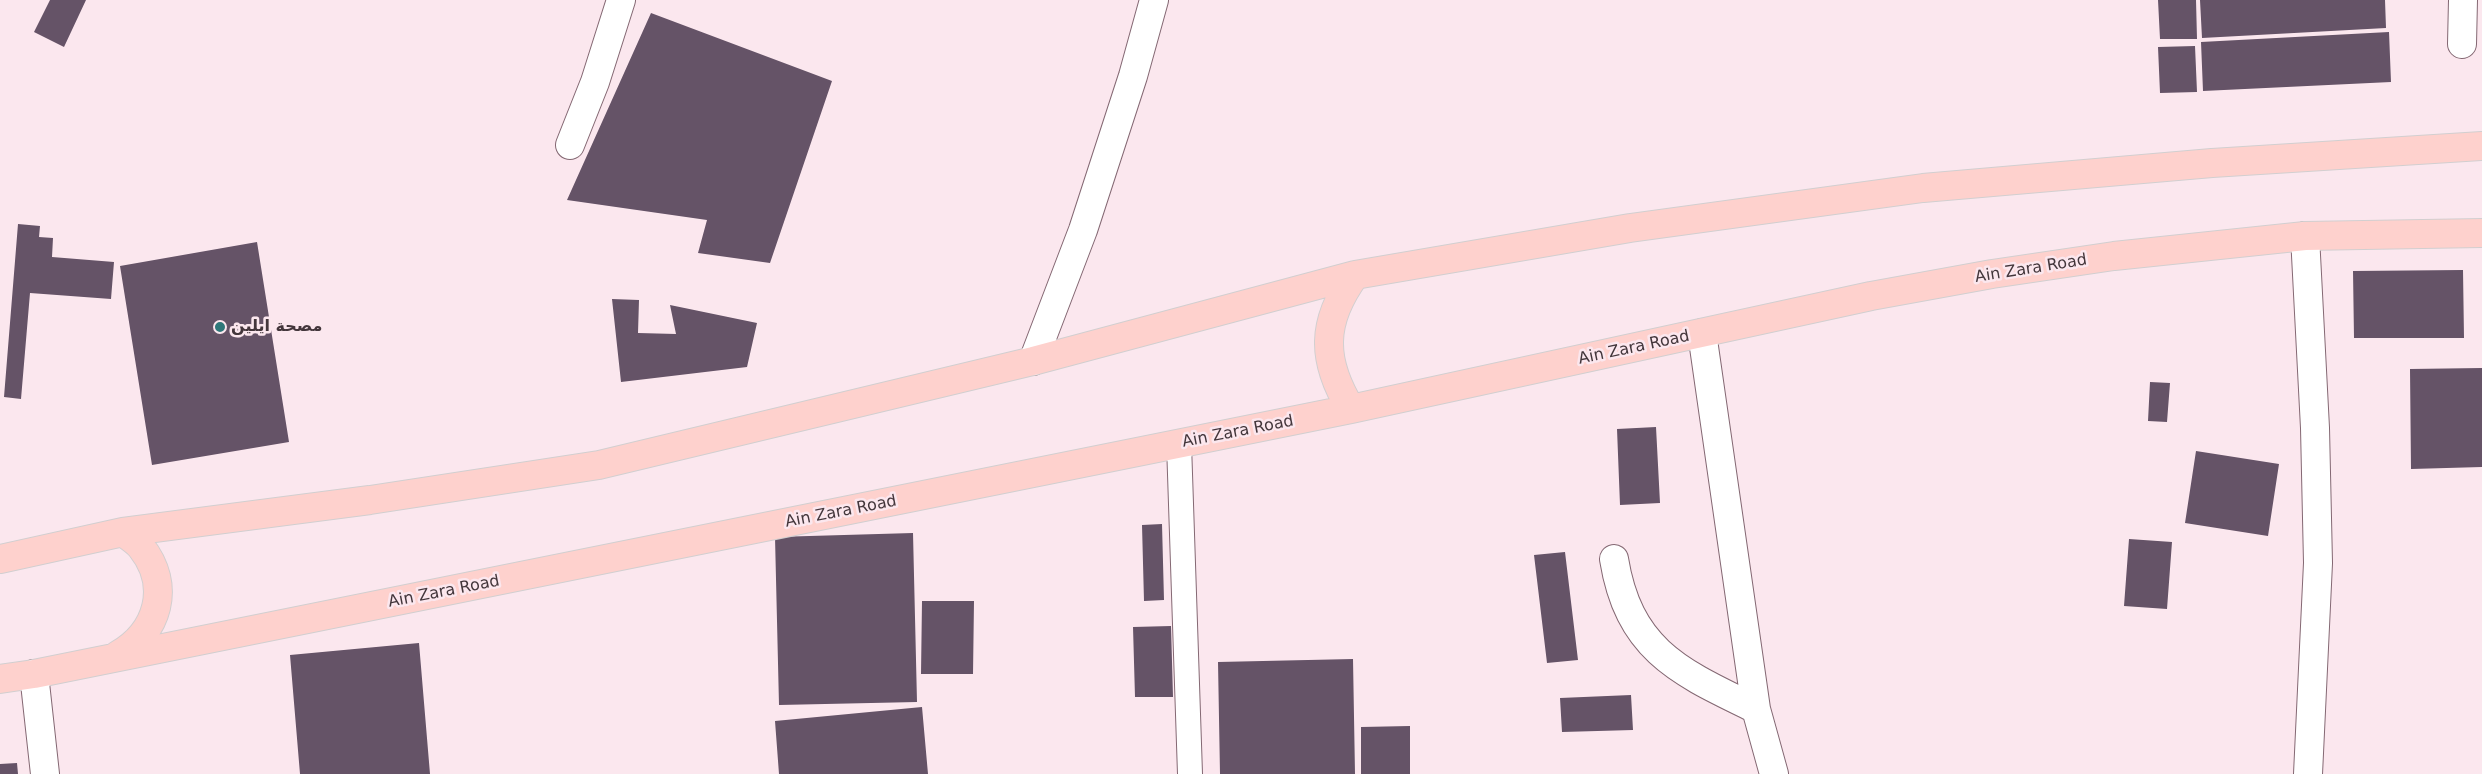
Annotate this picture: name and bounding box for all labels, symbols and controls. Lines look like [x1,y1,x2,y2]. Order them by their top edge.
street label: Ain Zara Road [1974,251,2088,287]
place label: مصحة ايلين [231,317,322,337]
marker: مصحة ايلين [213,320,227,334]
street label: Ain Zara Road [1577,327,1691,369]
street label: Ain Zara Road [1181,412,1295,452]
street label: Ain Zara Road [784,492,898,532]
street label: Ain Zara Road [387,572,501,612]

